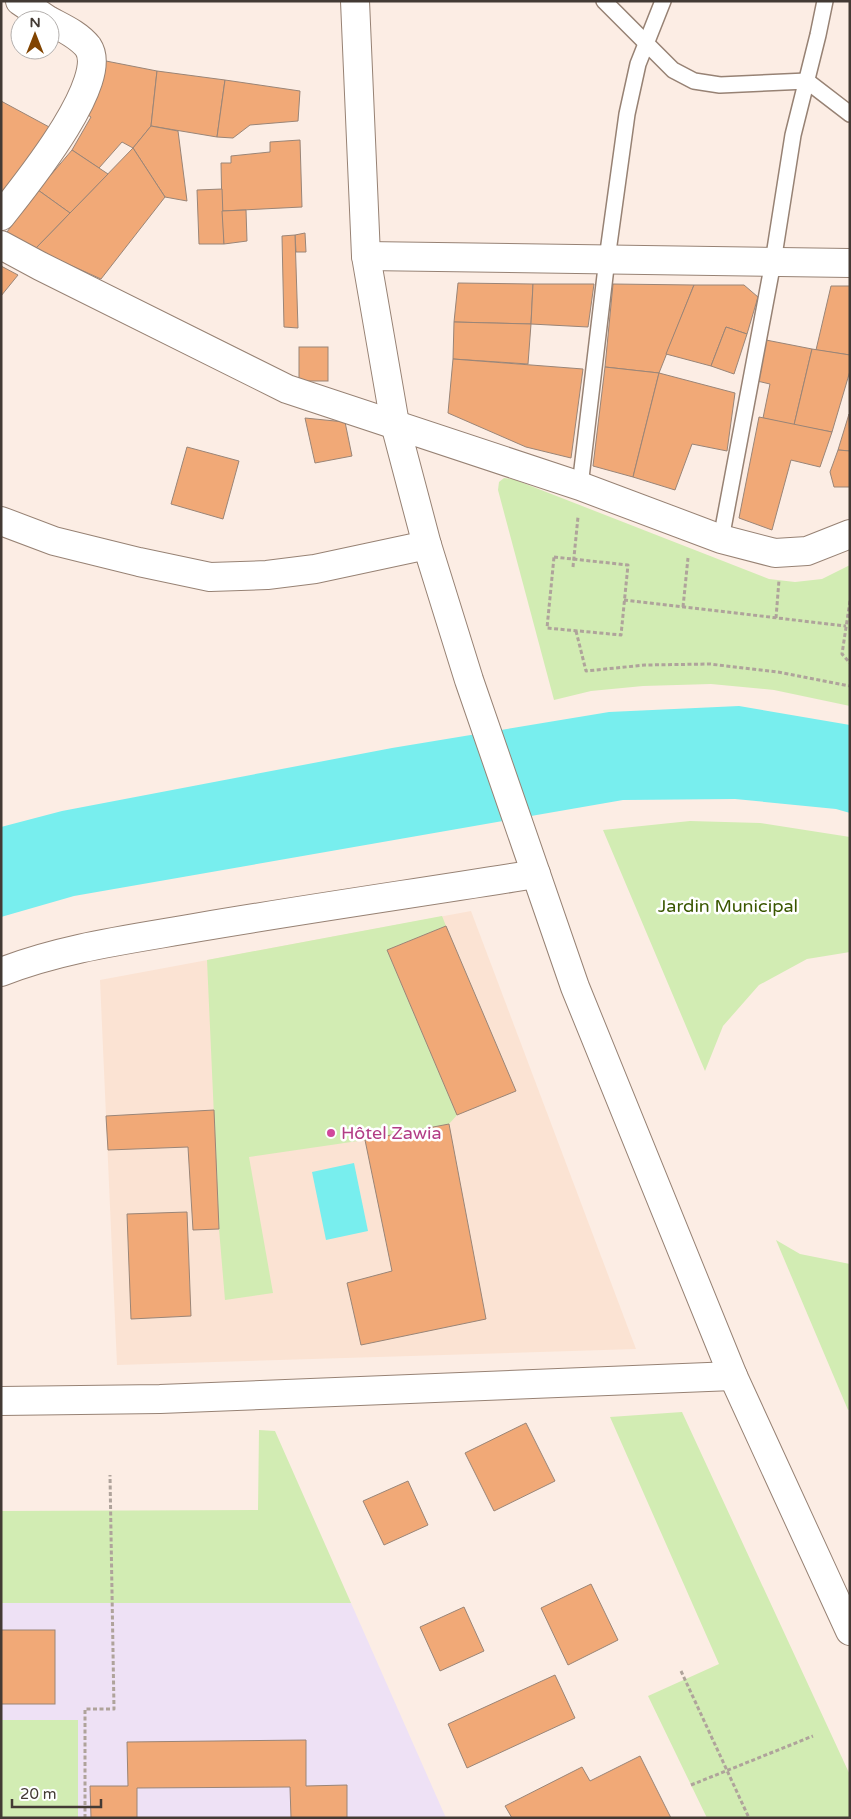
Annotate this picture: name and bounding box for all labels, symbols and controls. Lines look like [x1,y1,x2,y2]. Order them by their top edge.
north arrow [10,10,60,60]
text: N [29,14,41,31]
park label: Jardin Municipal [658,895,798,917]
place label: Hôtel Zawia [341,1122,442,1144]
marker: Hôtel Zawia [325,1127,337,1139]
scale bar [12,1776,101,1808]
text: 20 m [20,1785,57,1803]

